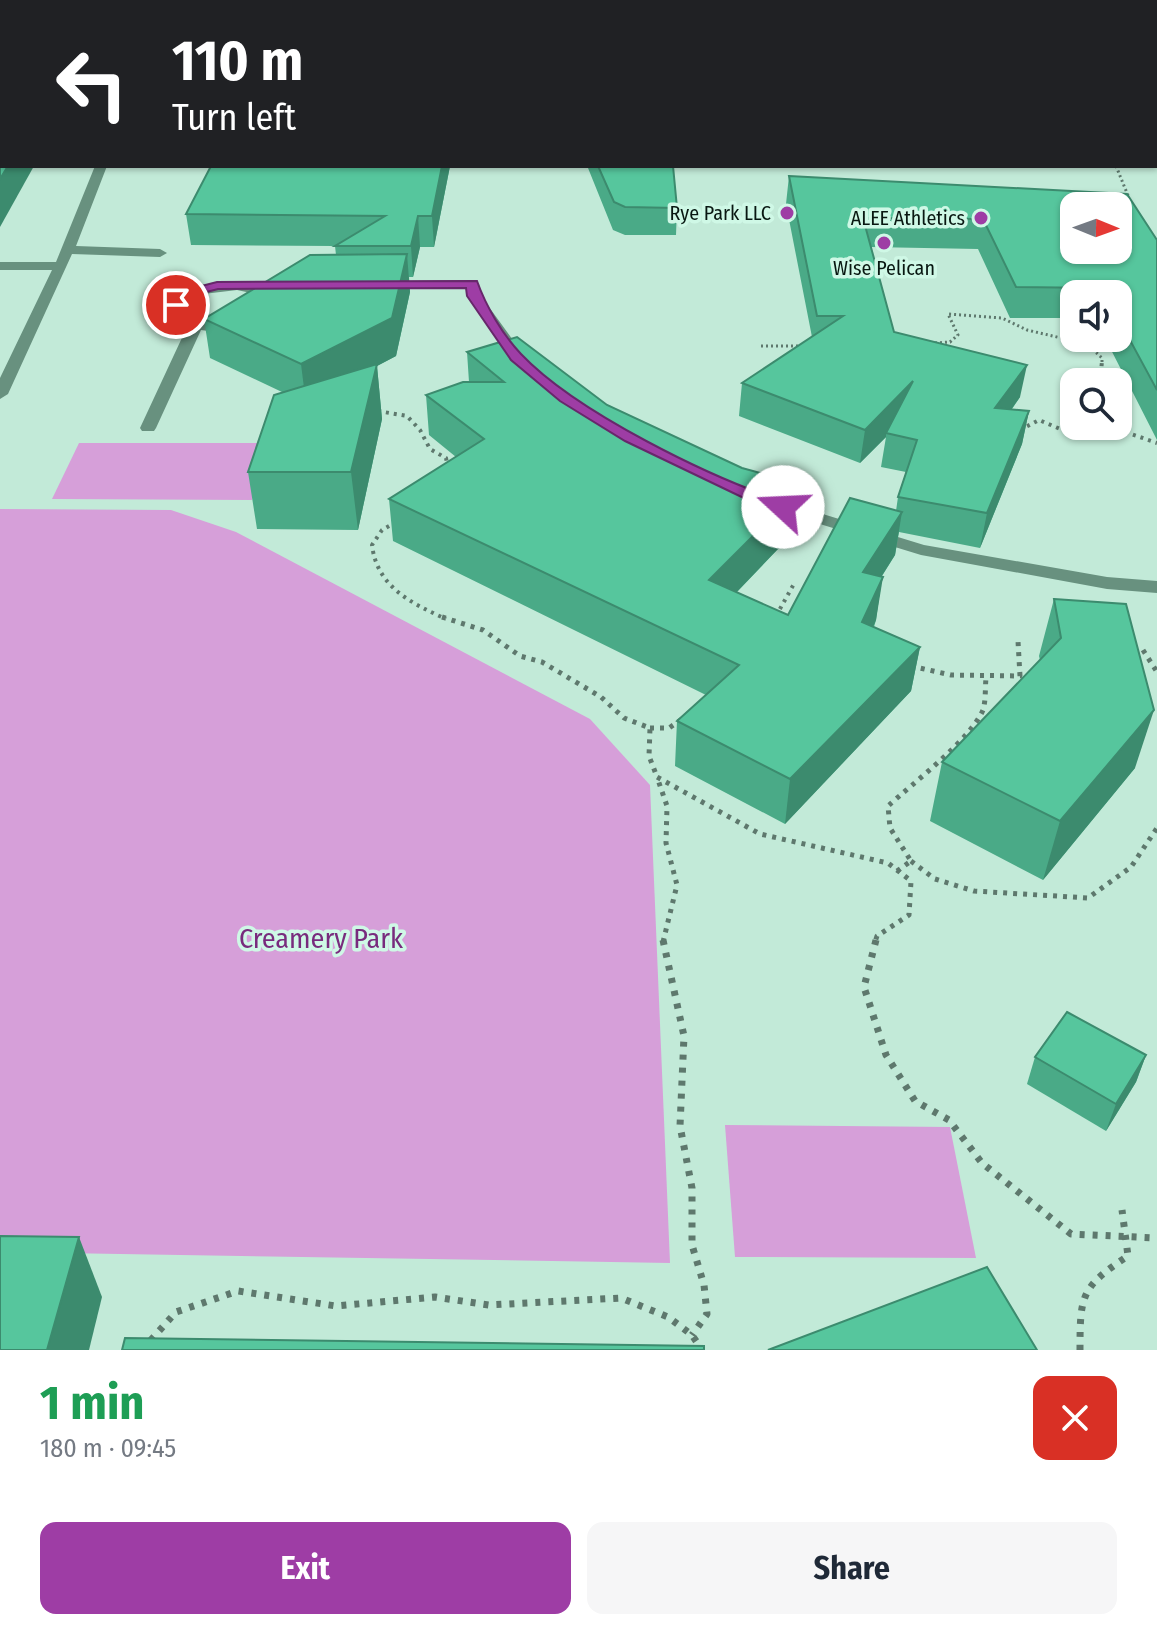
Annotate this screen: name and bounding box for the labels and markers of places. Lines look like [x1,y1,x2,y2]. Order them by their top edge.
place label: Rye Park LLC [669,201,771,225]
marker: Rye Park LLC [778,204,796,222]
place label: ALEE Athletics [851,206,965,230]
marker: ALEE Athletics [972,209,990,227]
marker: Wise Pelican [875,234,893,252]
place label: Wise Pelican [833,256,935,280]
pin [142,271,210,339]

